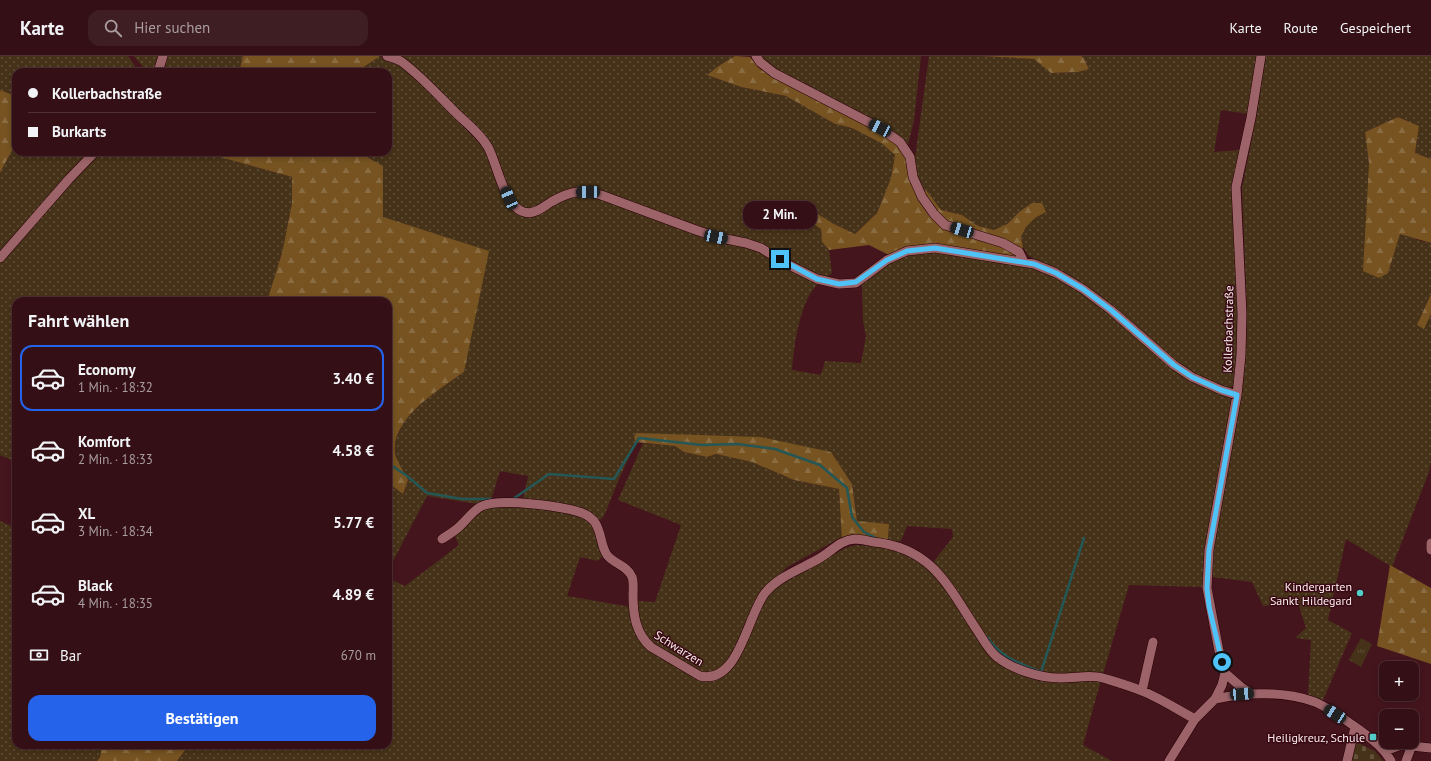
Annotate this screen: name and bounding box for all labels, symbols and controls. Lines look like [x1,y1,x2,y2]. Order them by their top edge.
search box [88,10,368,46]
text: Karte [20,16,64,40]
icon: search [102,17,124,39]
text: Hier suchen [134,18,210,37]
text: Karte [1230,19,1262,37]
text: Route [1284,19,1318,37]
text: Gespeichert [1340,19,1411,37]
text: Kollerbachstraße [52,84,162,103]
car [867,117,893,139]
text: Burkarts [52,122,106,141]
car [499,185,519,211]
car [576,186,600,198]
callout: 2 Min. [743,201,817,229]
text: 2 Min. [763,206,797,223]
car [949,221,975,239]
car [703,229,729,245]
route end [771,250,789,268]
street label: Kollerbachstraße [1220,285,1236,373]
text: Fahrt wählen [28,309,129,332]
icon: car [30,360,66,396]
text: Economy [78,360,136,379]
text: 3.40 € [332,369,374,388]
text: 1 Min. · 18:32 [78,379,153,396]
icon: car [30,432,66,468]
text: Komfort [78,432,130,451]
text: 4.58 € [332,441,374,460]
text: 2 Min. · 18:33 [78,451,153,468]
icon: car [30,504,66,540]
text: XL [78,504,95,523]
text: 5.77 € [333,513,374,532]
text: 3 Min. · 18:34 [78,523,153,540]
icon: car [30,576,66,612]
text: Black [78,576,113,595]
place label: Kindergarten Sankt Hildegard [1270,579,1352,608]
text: 4.89 € [332,585,374,604]
marker: Kindergarten Sankt Hildegard [1355,588,1365,598]
text: 4 Min. · 18:35 [78,595,153,612]
street label: Schwarzen [652,627,706,669]
icon: cash [28,644,50,666]
text: Bar [60,646,81,665]
text: 670 m [341,647,376,664]
route start [1213,653,1231,671]
map controls [1379,661,1419,749]
button: + [1379,661,1419,701]
car [1230,687,1254,701]
button: Bestätigen [28,695,376,741]
car [1322,702,1348,726]
button: − [1379,709,1419,749]
place label: Heiligkreuz, Schule [1267,730,1365,745]
marker: Heiligkreuz, Schule [1368,732,1378,742]

